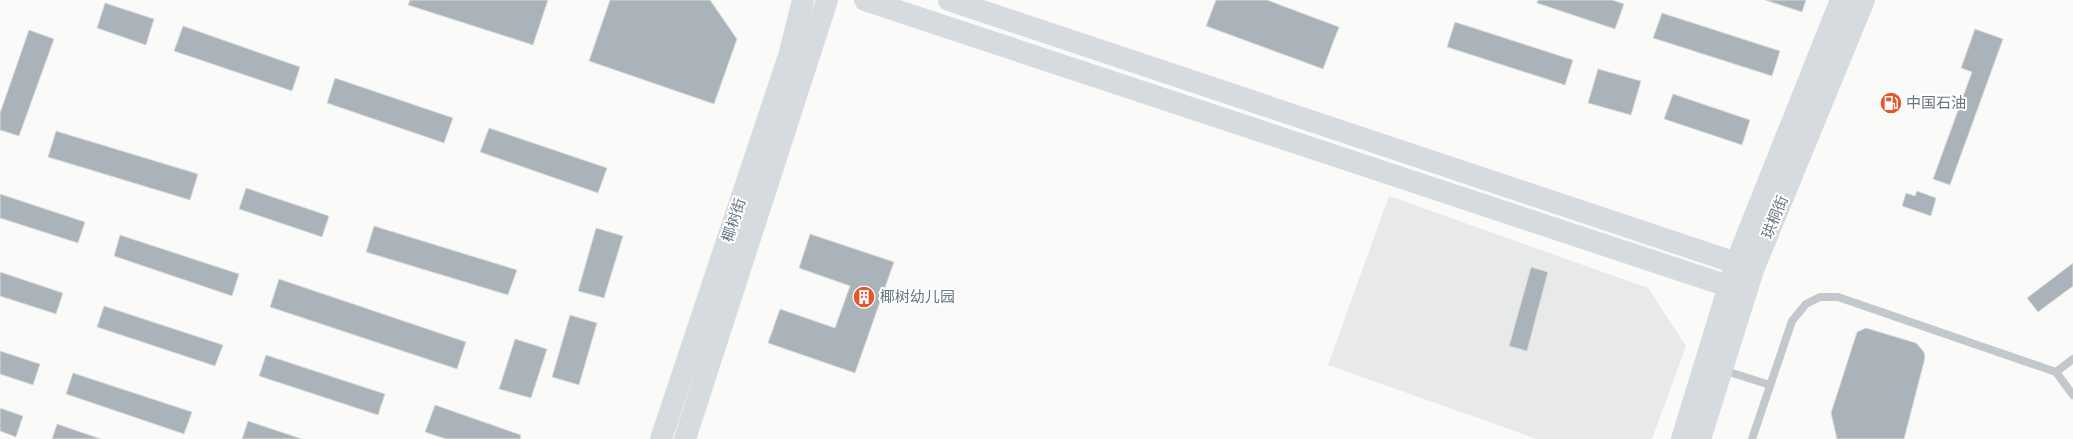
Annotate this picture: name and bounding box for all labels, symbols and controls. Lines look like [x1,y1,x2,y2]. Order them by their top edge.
fuel station icon: 中国石油 [1878,90,1904,116]
place label: 中国石油 [1906,94,1966,112]
street label: 珙桐街 [1758,193,1792,241]
street label: 椰树街 [718,196,750,244]
building icon: 椰树幼儿园 [851,284,877,310]
place label: 椰树幼儿园 [880,288,955,306]

